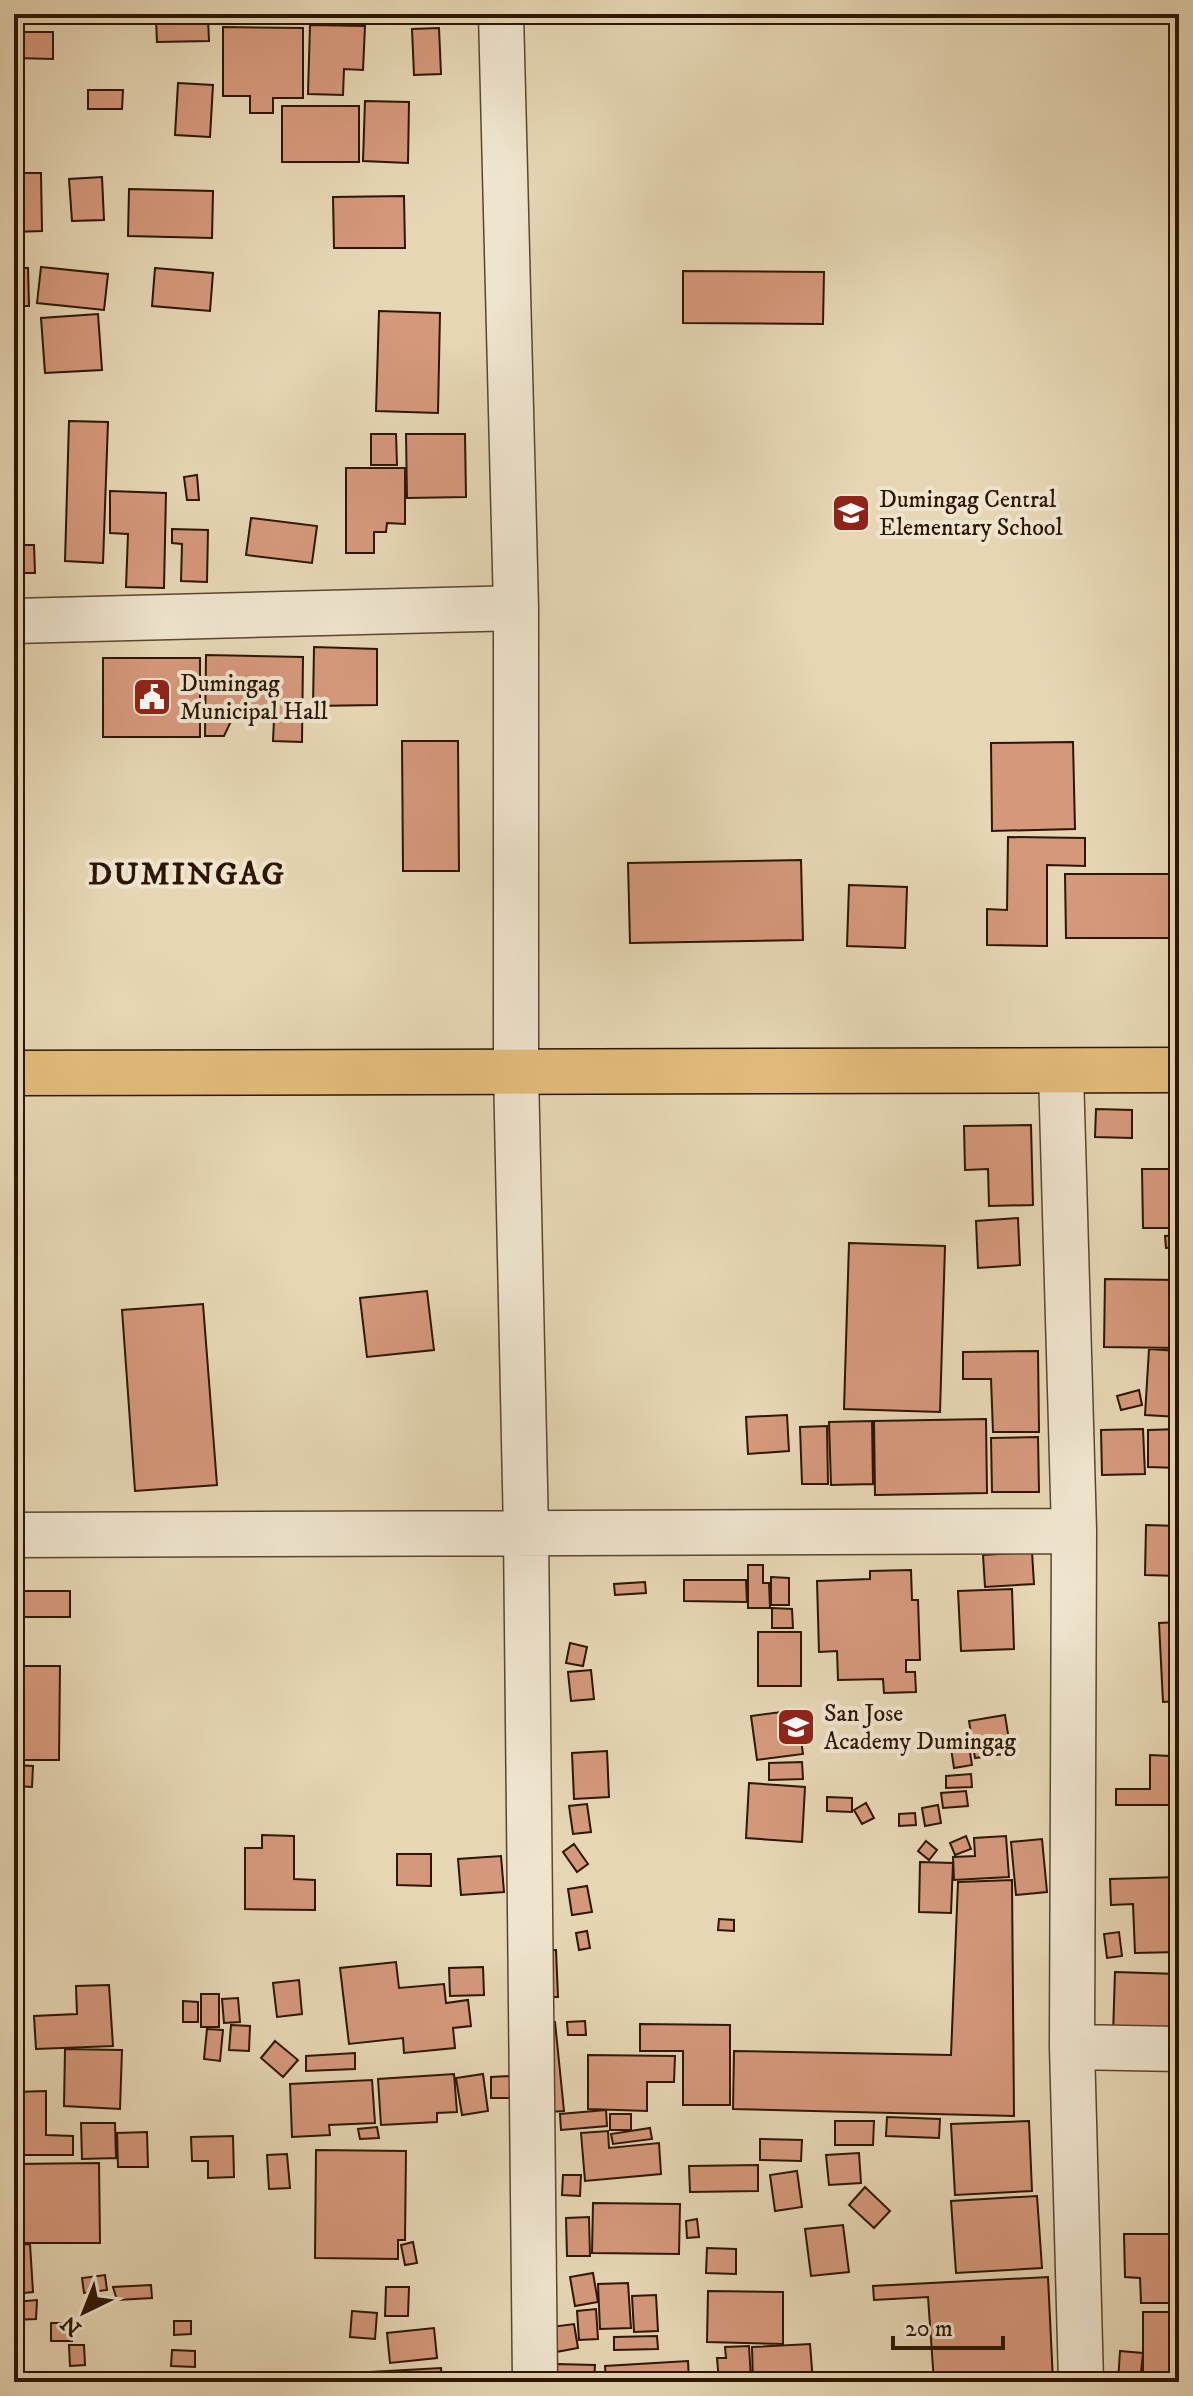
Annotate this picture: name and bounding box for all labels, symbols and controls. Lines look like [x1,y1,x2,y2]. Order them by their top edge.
place label: Dumingag Central Elementary School [879,485,1063,543]
school or university icon: Dumingag Central Elementary School [830,492,872,534]
place label: Dumingag Municipal Hall [180,669,329,727]
public building icon: Dumingag Municipal Hall [131,676,173,718]
district label: DUMINGAG [88,855,286,895]
place label: San Jose Academy Dumingag [824,1699,1016,1757]
school or university icon: San Jose Academy Dumingag [775,1706,817,1748]
north arrow [44,2272,124,2352]
scale bar [893,2300,1003,2350]
text: N [56,2309,87,2342]
text: 20 m [905,2314,953,2344]

